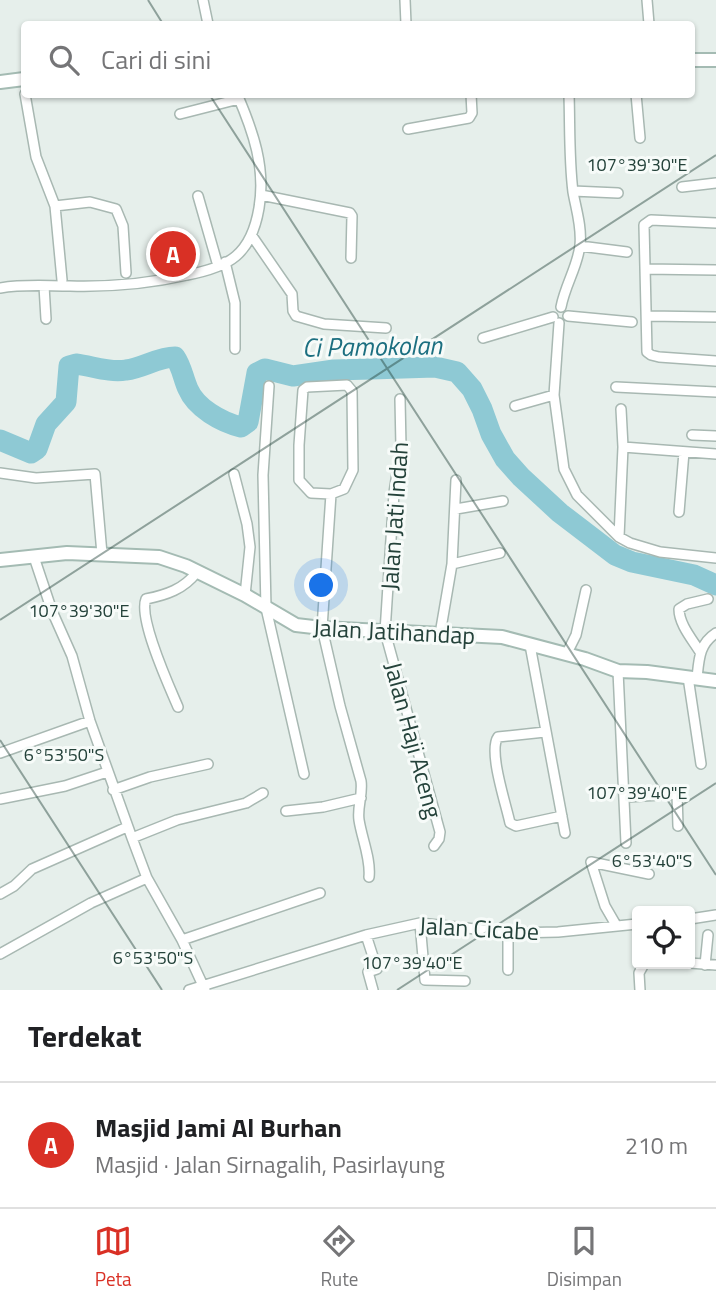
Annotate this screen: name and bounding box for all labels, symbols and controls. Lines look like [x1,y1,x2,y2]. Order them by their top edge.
search box [21,21,695,98]
text: Cari di sini [101,40,211,79]
icon: search [45,41,83,79]
text: 107°39'30"E [586,151,688,178]
pin: A [150,228,196,280]
water label: Ci Pamokolan [302,325,443,367]
street label: Jalan Jati Indah [371,440,417,592]
your location [304,568,338,602]
text: 107°39'30"E [28,597,130,624]
street label: Jalan Jatihandap [312,609,476,653]
street label: Jalan Haji Aceng [376,658,452,822]
text: 6°53'50"S [24,741,104,768]
text: 107°39'40"E [586,779,688,806]
text: 6°53'40"S [612,847,692,874]
map controls [632,906,695,969]
button: locate [632,906,695,969]
street label: Jalan Cicabe [418,907,540,949]
text: 6°53'50"S [113,944,193,971]
text: 107°39'40"E [361,949,463,976]
text: Terdekat [28,1013,142,1059]
text: Masjid Jami Al Burhan [95,1108,342,1147]
text: A [44,1128,58,1163]
text: 210 m [625,1128,688,1163]
text: Masjid · Jalan Sirnagalih, Pasirlayung [95,1147,445,1182]
tab: Peta [94,1222,132,1293]
tab: Rute [320,1222,358,1293]
tab: Disimpan [547,1222,622,1293]

